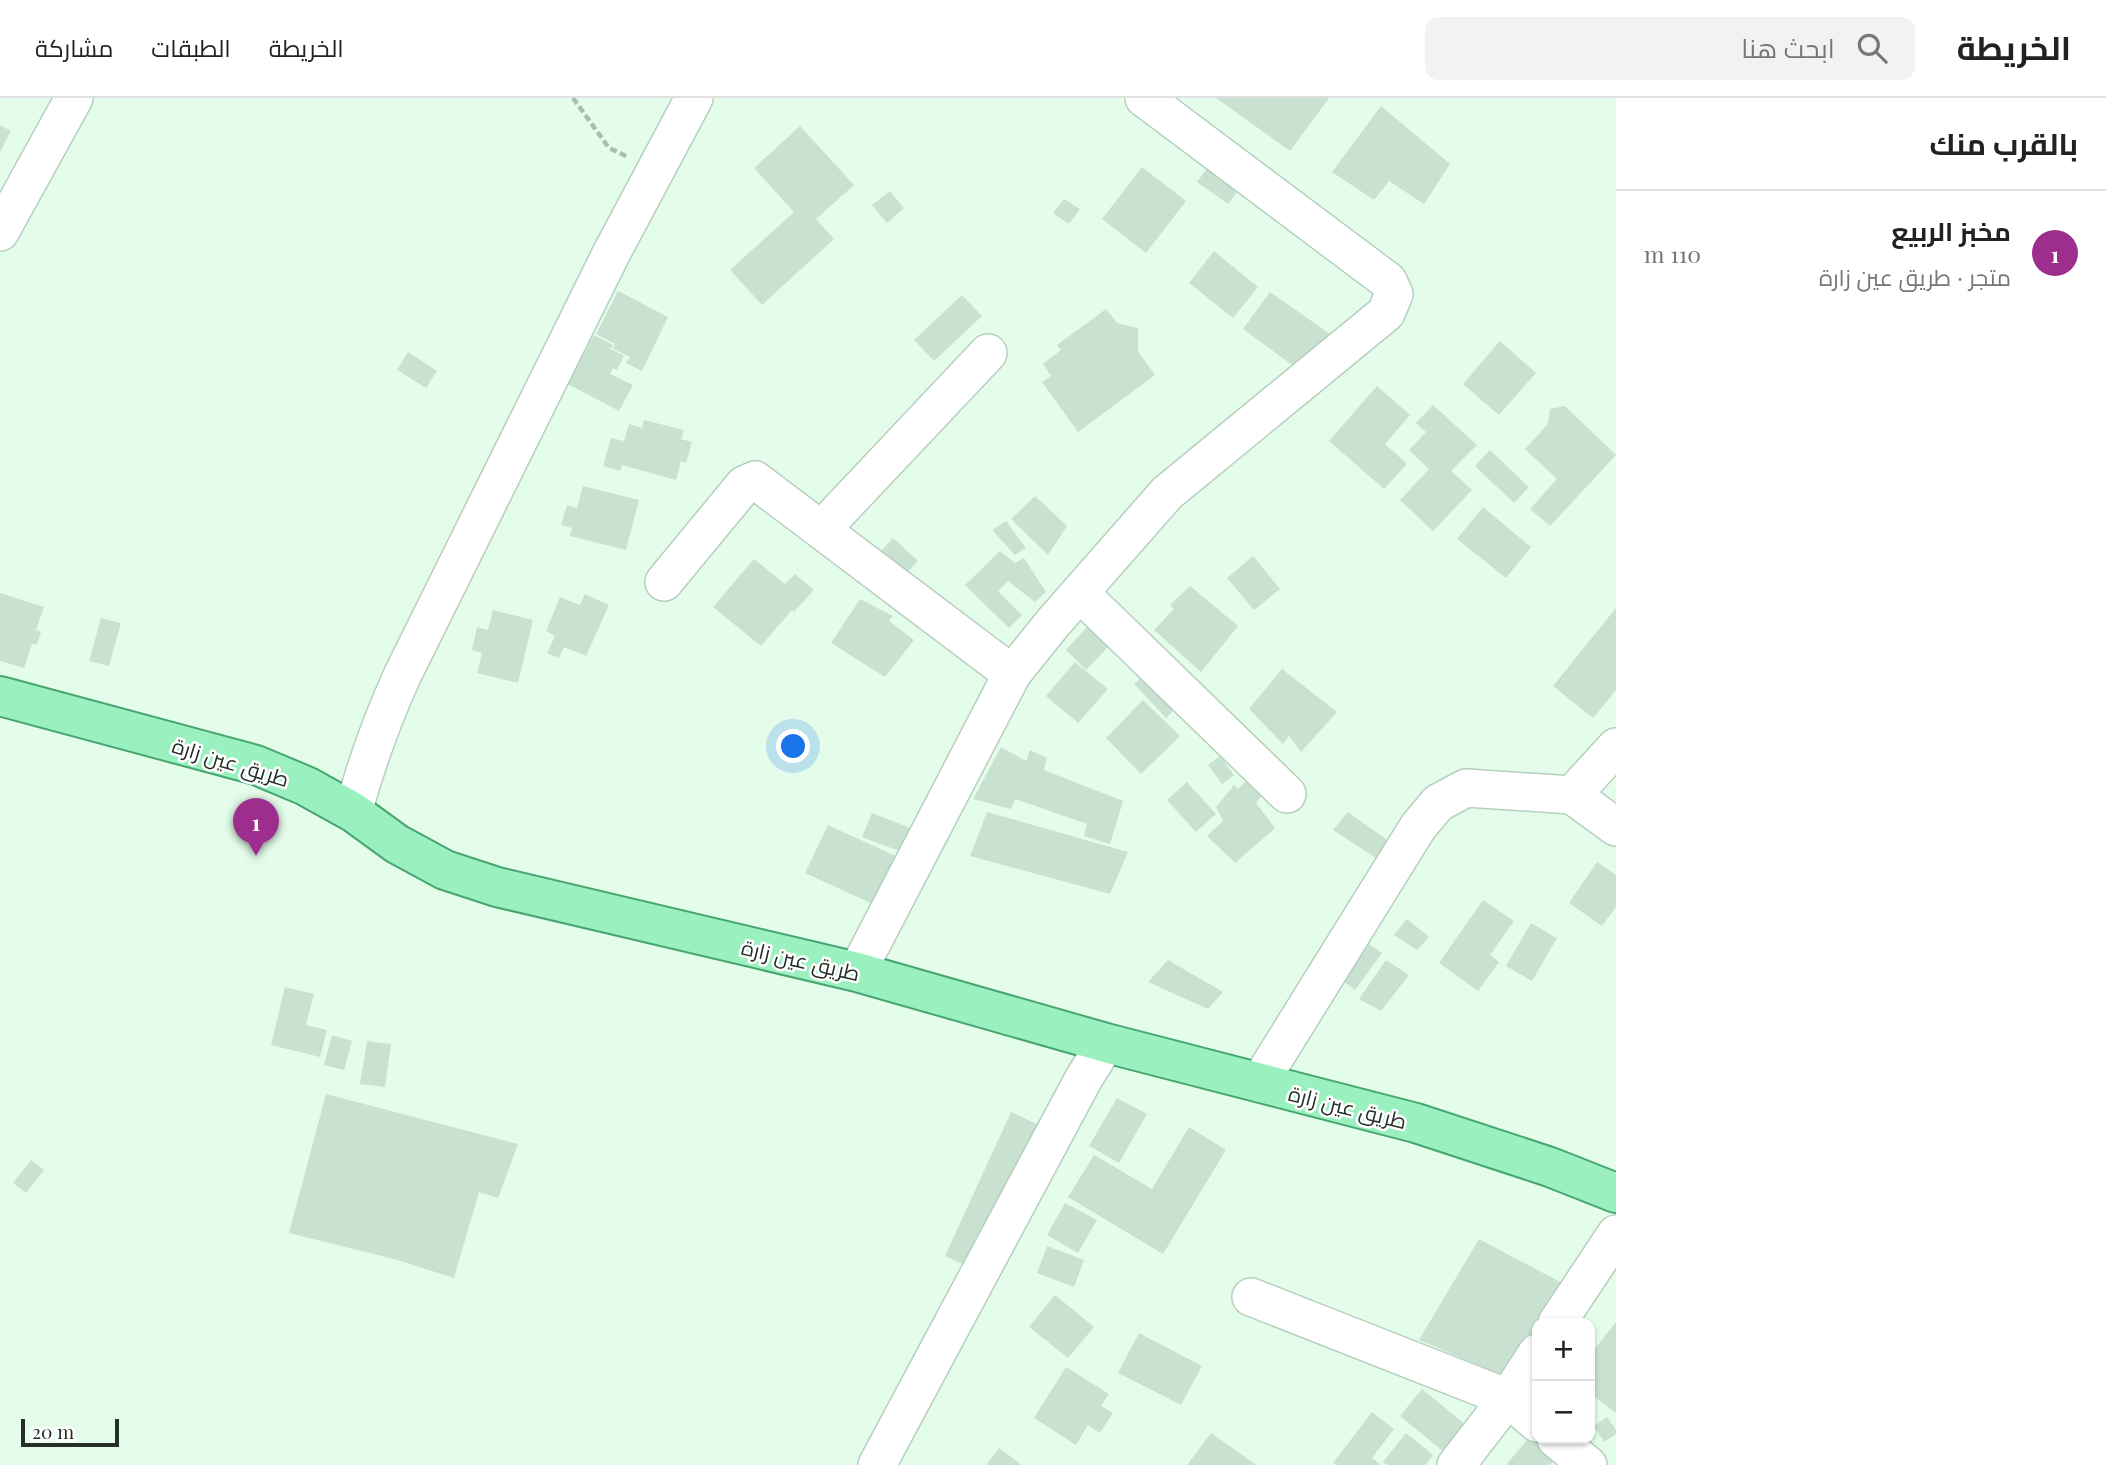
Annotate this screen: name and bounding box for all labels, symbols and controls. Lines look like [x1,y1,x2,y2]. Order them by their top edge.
search box [1425,17,1915,80]
text: الخريطة [1957,24,2071,68]
icon: search [1853,29,1891,67]
text: ابحث هنا [1741,30,1835,65]
text: مشاركة [35,31,113,63]
text: الطبقات [151,31,231,63]
text: الخريطة [269,31,344,63]
text: بالقرب منك [1930,123,2078,163]
text: مخبز الربيع [1891,213,2011,248]
text: 110 m [1644,238,1701,269]
text: 1 [2051,238,2059,269]
text: متجر · طريق عين زارة [1819,261,2011,292]
your location [776,729,810,763]
street label: طريق عين زارة [169,730,293,793]
pin: 1 [233,798,279,856]
street label: طريق عين زارة [739,932,863,987]
street label: طريق عين زارة [1286,1078,1410,1135]
map controls [1532,1318,1595,1444]
button: + [1532,1318,1595,1381]
button: − [1532,1381,1595,1444]
scale bar [21,1416,119,1448]
text: 20 m [32,1418,74,1444]

